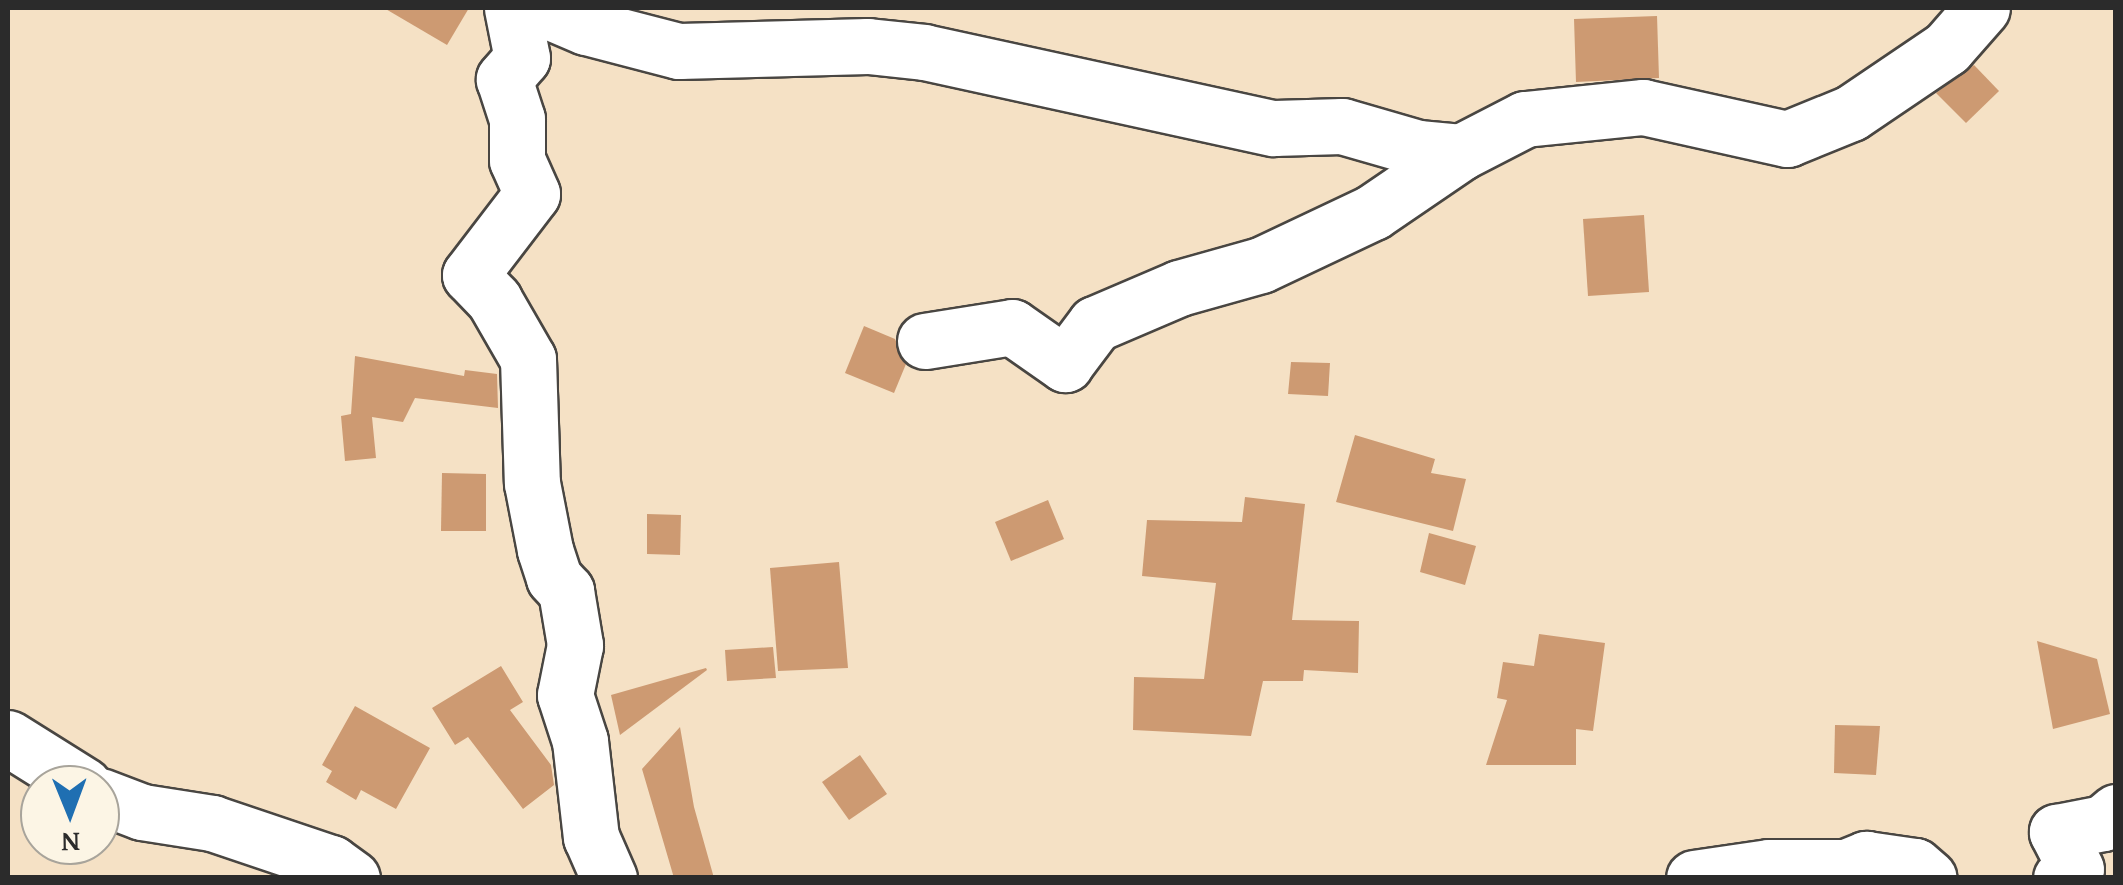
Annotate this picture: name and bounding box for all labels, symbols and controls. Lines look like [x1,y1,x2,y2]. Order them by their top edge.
north arrow [20,765,120,865]
text: N [61,823,80,864]

